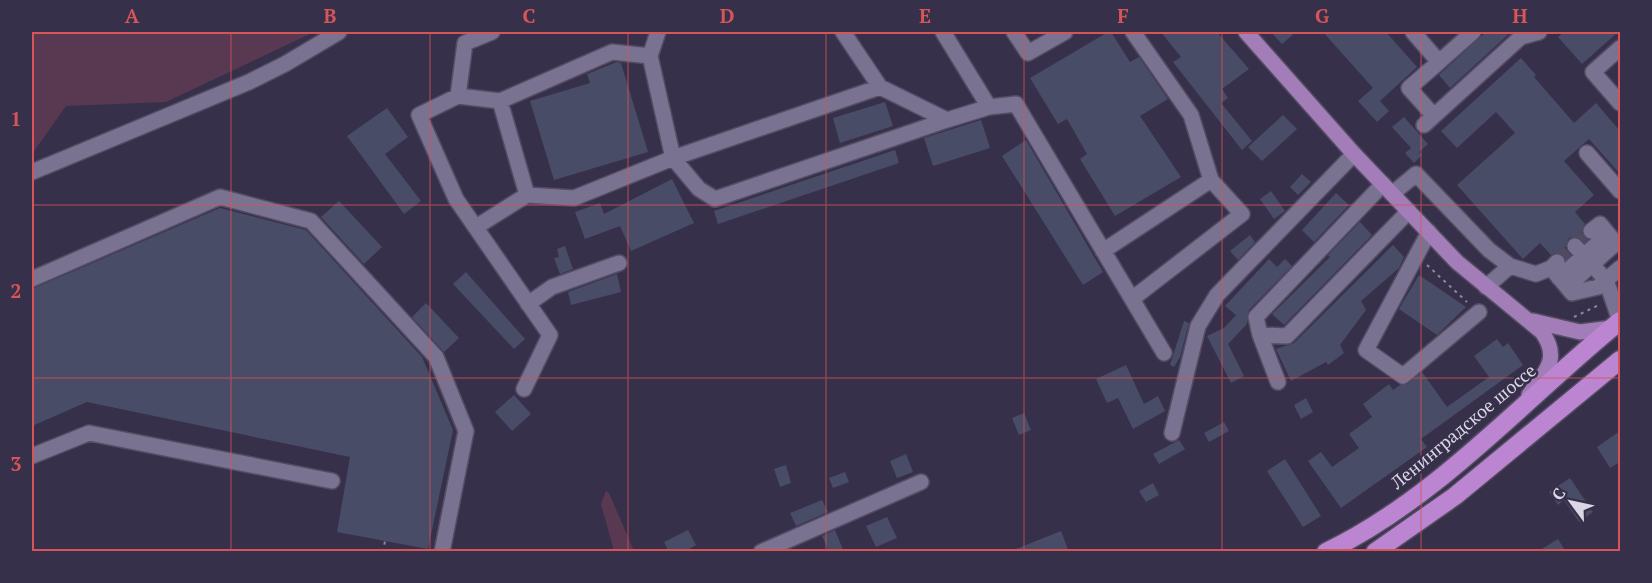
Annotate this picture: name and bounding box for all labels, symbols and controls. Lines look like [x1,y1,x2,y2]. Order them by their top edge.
text: A [125,2,140,29]
text: B [324,2,337,29]
text: C [522,2,536,29]
text: D [720,2,734,29]
text: E [919,2,931,29]
text: F [1117,2,1129,29]
text: G [1315,2,1329,29]
text: H [1512,2,1528,29]
text: 1 [10,105,22,132]
text: 2 [10,277,22,304]
street label: Ленинградское шоссе [1385,358,1541,495]
text: 3 [10,450,22,477]
north arrow [1541,472,1601,532]
text: С [1546,483,1570,504]

